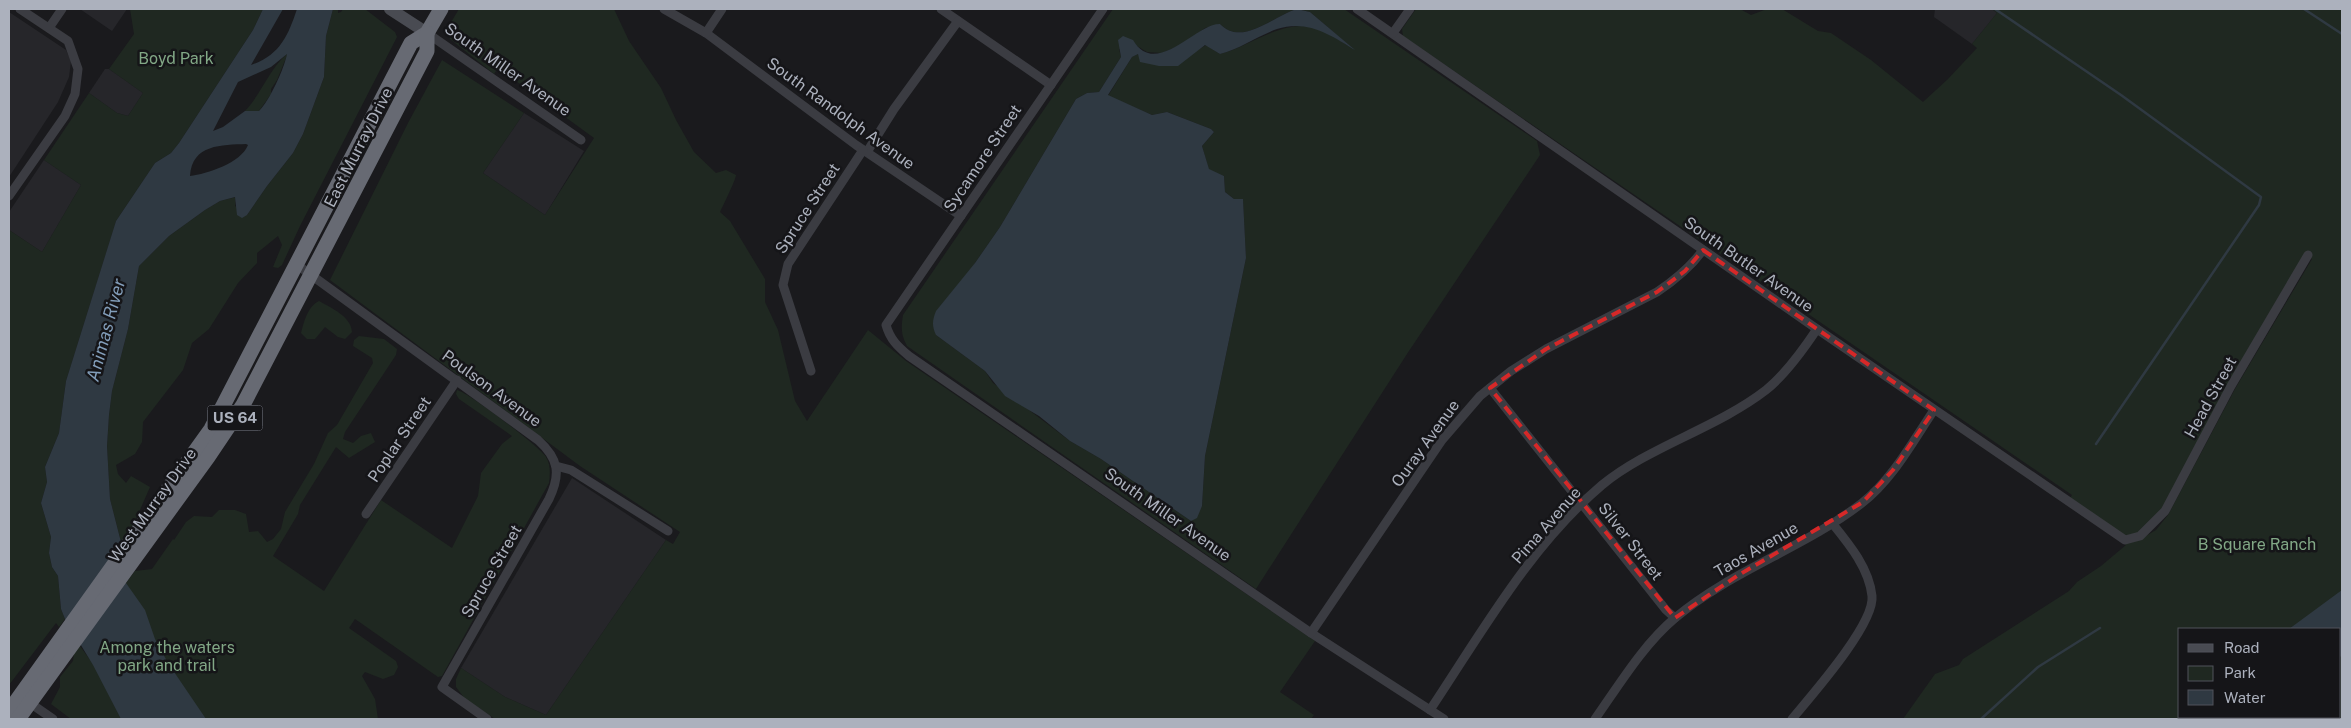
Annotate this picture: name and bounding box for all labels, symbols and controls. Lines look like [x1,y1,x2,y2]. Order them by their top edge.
street label: South Miller Avenue [441,19,575,120]
park label: Boyd Park [138,49,214,68]
street label: South Randolph Avenue [763,53,918,173]
street label: East Murray Drive [320,84,397,210]
street label: Sycamore Street [940,101,1025,216]
street label: Spruce Street [771,159,844,257]
street label: South Butler Avenue [1681,213,1817,316]
water label: Animas River [82,276,129,383]
street label: Poulson Avenue [438,346,545,431]
street label: Head Street [2180,353,2241,441]
street label: Poplar Street [364,393,435,486]
street label: Ouray Avenue [1387,396,1463,491]
road number: US 64 [208,406,262,430]
street label: West Murray Drive [105,444,200,566]
street label: South Miller Avenue [1101,464,1235,565]
street label: Pima Avenue [1508,483,1585,568]
street label: Silver Street [1594,499,1667,584]
street label: Taos Avenue [1711,518,1801,581]
street label: Spruce Street [457,521,526,621]
park label: B Square Ranch [2198,535,2316,554]
legend [2178,628,2341,718]
park label: Among the waters park and trail [99,638,235,675]
text: Road [2224,639,2260,656]
text: Park [2224,664,2256,681]
text: Water [2224,689,2266,706]

